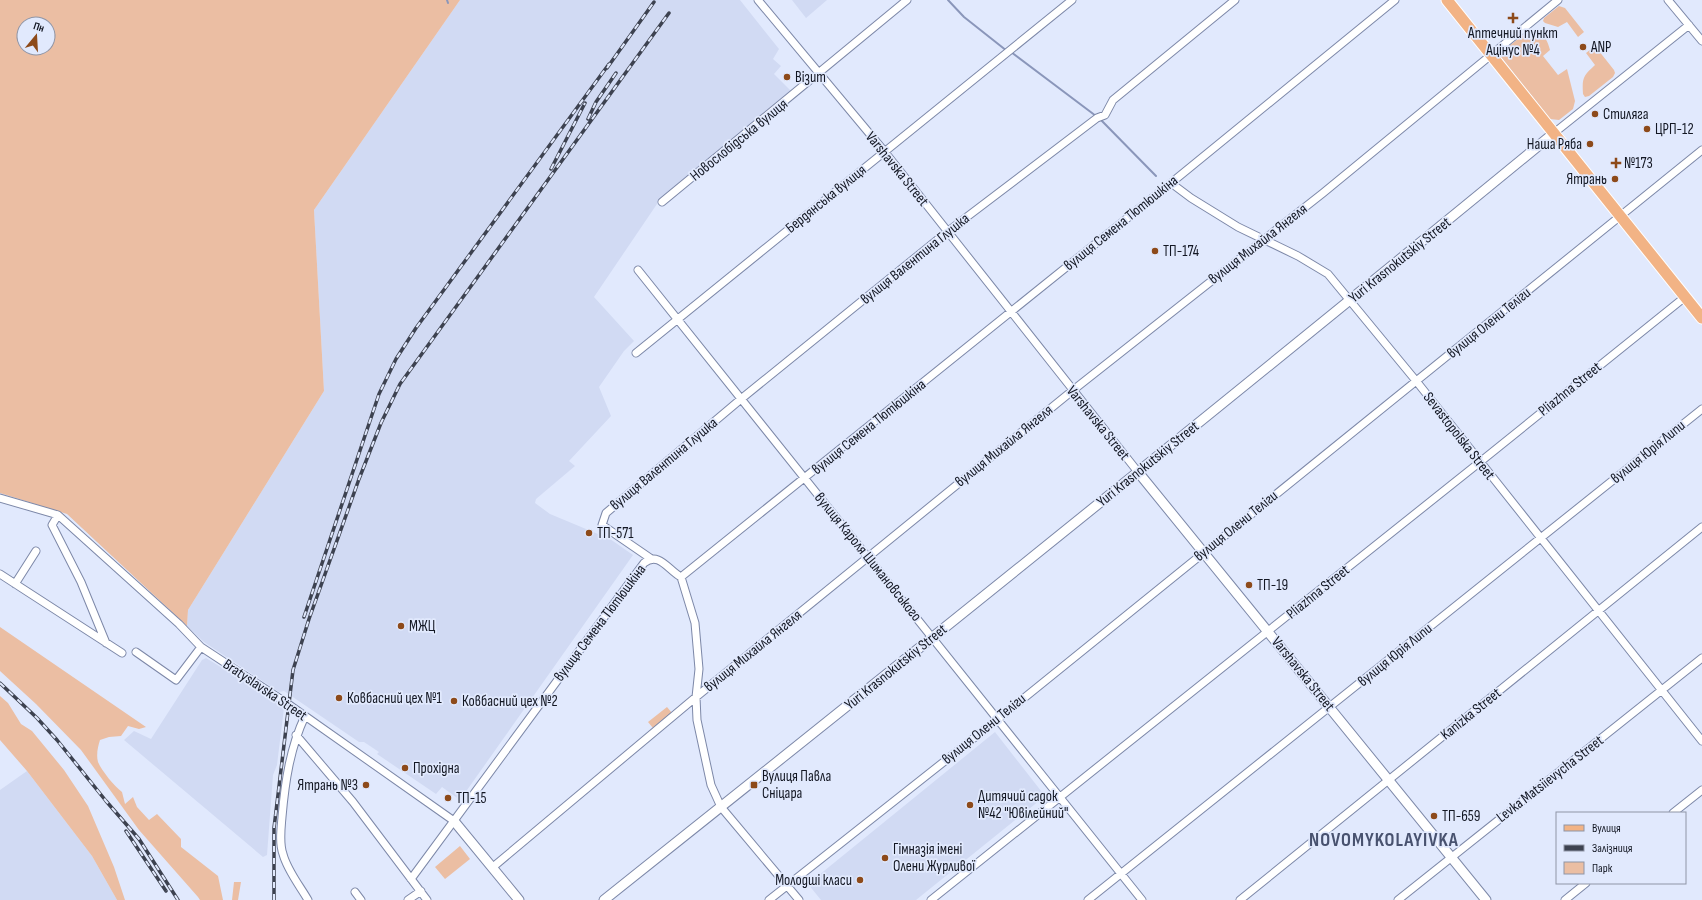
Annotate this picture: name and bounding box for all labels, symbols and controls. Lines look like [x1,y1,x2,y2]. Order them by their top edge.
marker: Аптечний пункт Ацінус №4 [1508,13,1518,23]
north arrow [16,16,56,56]
text: Пн [32,19,46,35]
place label: Аптечний пункт Ацінус №4 [1467,24,1558,60]
place label: ANP [1590,38,1611,57]
marker: ANP [1578,42,1588,52]
place label: Візит [795,68,826,87]
marker: Візит [782,72,792,82]
street label: Новослобідська вулиця [686,95,792,185]
place label: Стиляга [1603,105,1649,124]
marker: Стиляга [1590,109,1600,119]
place label: ЦРП-12 [1655,120,1694,139]
marker: ЦРП-12 [1642,124,1652,134]
street label: Varshavska Street [861,128,933,210]
place label: Наша Ряба [1527,135,1582,154]
marker: Наша Ряба [1585,139,1595,149]
place label: №173 [1624,154,1653,173]
marker: №173 [1611,158,1621,168]
street label: Бердянська вулиця [782,161,870,237]
place label: Ятрань [1566,170,1607,189]
street label: вулиця Семена Тютюшкіна [1060,171,1182,275]
marker: Ятрань [1610,174,1620,184]
street label: вулиця Михайла Янгеля [1205,199,1311,289]
street label: вулиця Валентина Глушка [857,209,973,309]
street label: Yuri Krasnokutskiy Street [1345,213,1455,307]
place label: ТП-174 [1163,242,1199,261]
marker: ТП-174 [1150,246,1160,256]
street label: вулиця Олени Теліги [1443,283,1535,363]
street label: Pliazhna Street [1534,357,1606,420]
street label: вулиця Семена Тютюшкіна [808,375,930,479]
street label: Varshavska Street [1062,382,1134,464]
street label: Sevastopolska Street [1419,388,1499,484]
street label: вулиця Михайла Янгеля [951,401,1057,491]
street label: вулиця Валентина Глушка [606,413,722,515]
street label: вулиця Юрія Липи [1607,416,1689,488]
street label: Yuri Krasnokutskiy Street [1093,417,1203,511]
street label: вулиця Олени Теліги [1190,486,1282,566]
street label: вулиця Кароля Шимановського [810,489,926,625]
place label: ТП-571 [597,524,634,543]
marker: ТП-571 [584,528,594,538]
street label: Pliazhna Street [1282,560,1354,623]
street label: вулиця Семена Тютюшкіна [550,561,650,685]
place label: ТП-19 [1257,576,1288,595]
marker: ТП-19 [1244,580,1254,590]
street label: вулиця Михайла Янгеля [700,606,806,696]
place label: МЖЦ [409,617,436,636]
street label: вулиця Юрія Липи [1354,619,1436,691]
street label: Yuri Krasnokutskiy Street [841,620,951,714]
marker: МЖЦ [396,621,406,631]
street label: Varshavska Street [1267,633,1339,715]
street label: Bratyslavska Street [219,655,311,725]
street label: Kanizka Street [1437,684,1506,744]
place label: Ковбасний цех №1 [347,689,443,708]
street label: вулиця Олени Теліги [938,689,1030,769]
place label: Ковбасний цех №2 [462,692,558,711]
marker: Ковбасний цех №1 [334,693,344,703]
marker: Ковбасний цех №2 [449,696,459,706]
street label: Levka Matsiievycha Street [1493,731,1608,827]
place label: Прохідна [413,759,460,778]
marker: Прохідна [400,763,410,773]
place label: Вулиця Павла Сніцара [762,767,831,803]
place label: Ятрань №3 [297,776,358,795]
marker: Ятрань №3 [361,780,371,790]
marker: Вулиця Павла Сніцара [749,780,759,790]
place label: Дитячий садок №42 "Ювілейний" [978,787,1068,823]
place label: ТП-15 [456,789,486,808]
marker: ТП-15 [443,793,453,803]
marker: Дитячий садок №42 "Ювілейний" [965,800,975,810]
place label: ТП-659 [1442,807,1480,826]
marker: ТП-659 [1429,811,1439,821]
legend [1556,812,1686,884]
text: Вулиця [1592,821,1621,836]
district label: NOVOMYKOLAYIVKA [1309,829,1459,852]
place label: Гімназія імені Олени Журливої [893,840,976,876]
text: Залізниця [1592,841,1633,856]
marker: Гімназія імені Олени Журливої [880,853,890,863]
text: Парк [1592,861,1613,876]
place label: Молодші класи [775,871,852,890]
marker: Молодші класи [855,875,865,885]

